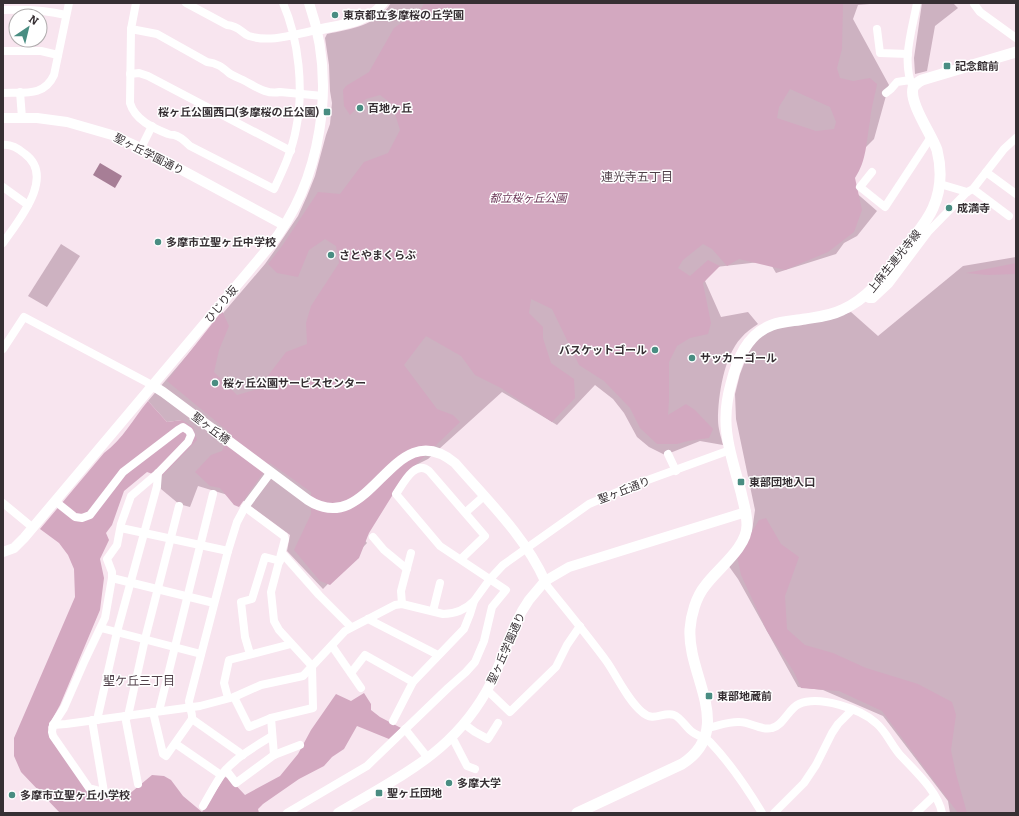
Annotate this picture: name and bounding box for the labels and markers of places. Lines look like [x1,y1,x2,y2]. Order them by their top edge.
place label: 東京都立多摩桜の丘学園 [343,9,464,22]
marker: 東京都立多摩桜の丘学園 [330,10,340,20]
place label: 記念館前 [955,60,999,73]
marker: 記念館前 [942,61,952,71]
place label: 百地ヶ丘 [368,102,412,115]
marker: 百地ヶ丘 [355,103,365,113]
place label: 桜ヶ丘公園西口(多摩桜の丘公園) [158,106,320,119]
marker: 桜ヶ丘公園西口(多摩桜の丘公園) [322,107,332,117]
place label: 成満寺 [957,202,990,215]
marker: 成満寺 [944,203,954,213]
place label: 多摩市立聖ヶ丘中学校 [166,236,276,249]
marker: 多摩市立聖ヶ丘中学校 [153,237,163,247]
place label: さとやまくらぶ [339,249,416,262]
marker: さとやまくらぶ [326,250,336,260]
place label: バスケットゴール [559,344,647,357]
marker: バスケットゴール [650,345,660,355]
place label: サッカーゴール [700,352,777,365]
marker: サッカーゴール [687,353,697,363]
place label: 桜ヶ丘公園サービスセンター [223,377,366,390]
marker: 桜ヶ丘公園サービスセンター [210,378,220,388]
place label: 東部団地入口 [749,476,815,489]
marker: 東部団地入口 [736,477,746,487]
place label: 東部地蔵前 [717,690,772,703]
marker: 東部地蔵前 [704,691,714,701]
place label: 多摩大学 [457,777,501,790]
marker: 多摩大学 [444,778,454,788]
place label: 聖ヶ丘団地 [387,787,442,800]
marker: 聖ヶ丘団地 [374,788,384,798]
place label: 多摩市立聖ヶ丘小学校 [20,789,130,802]
marker: 多摩市立聖ヶ丘小学校 [7,790,17,800]

